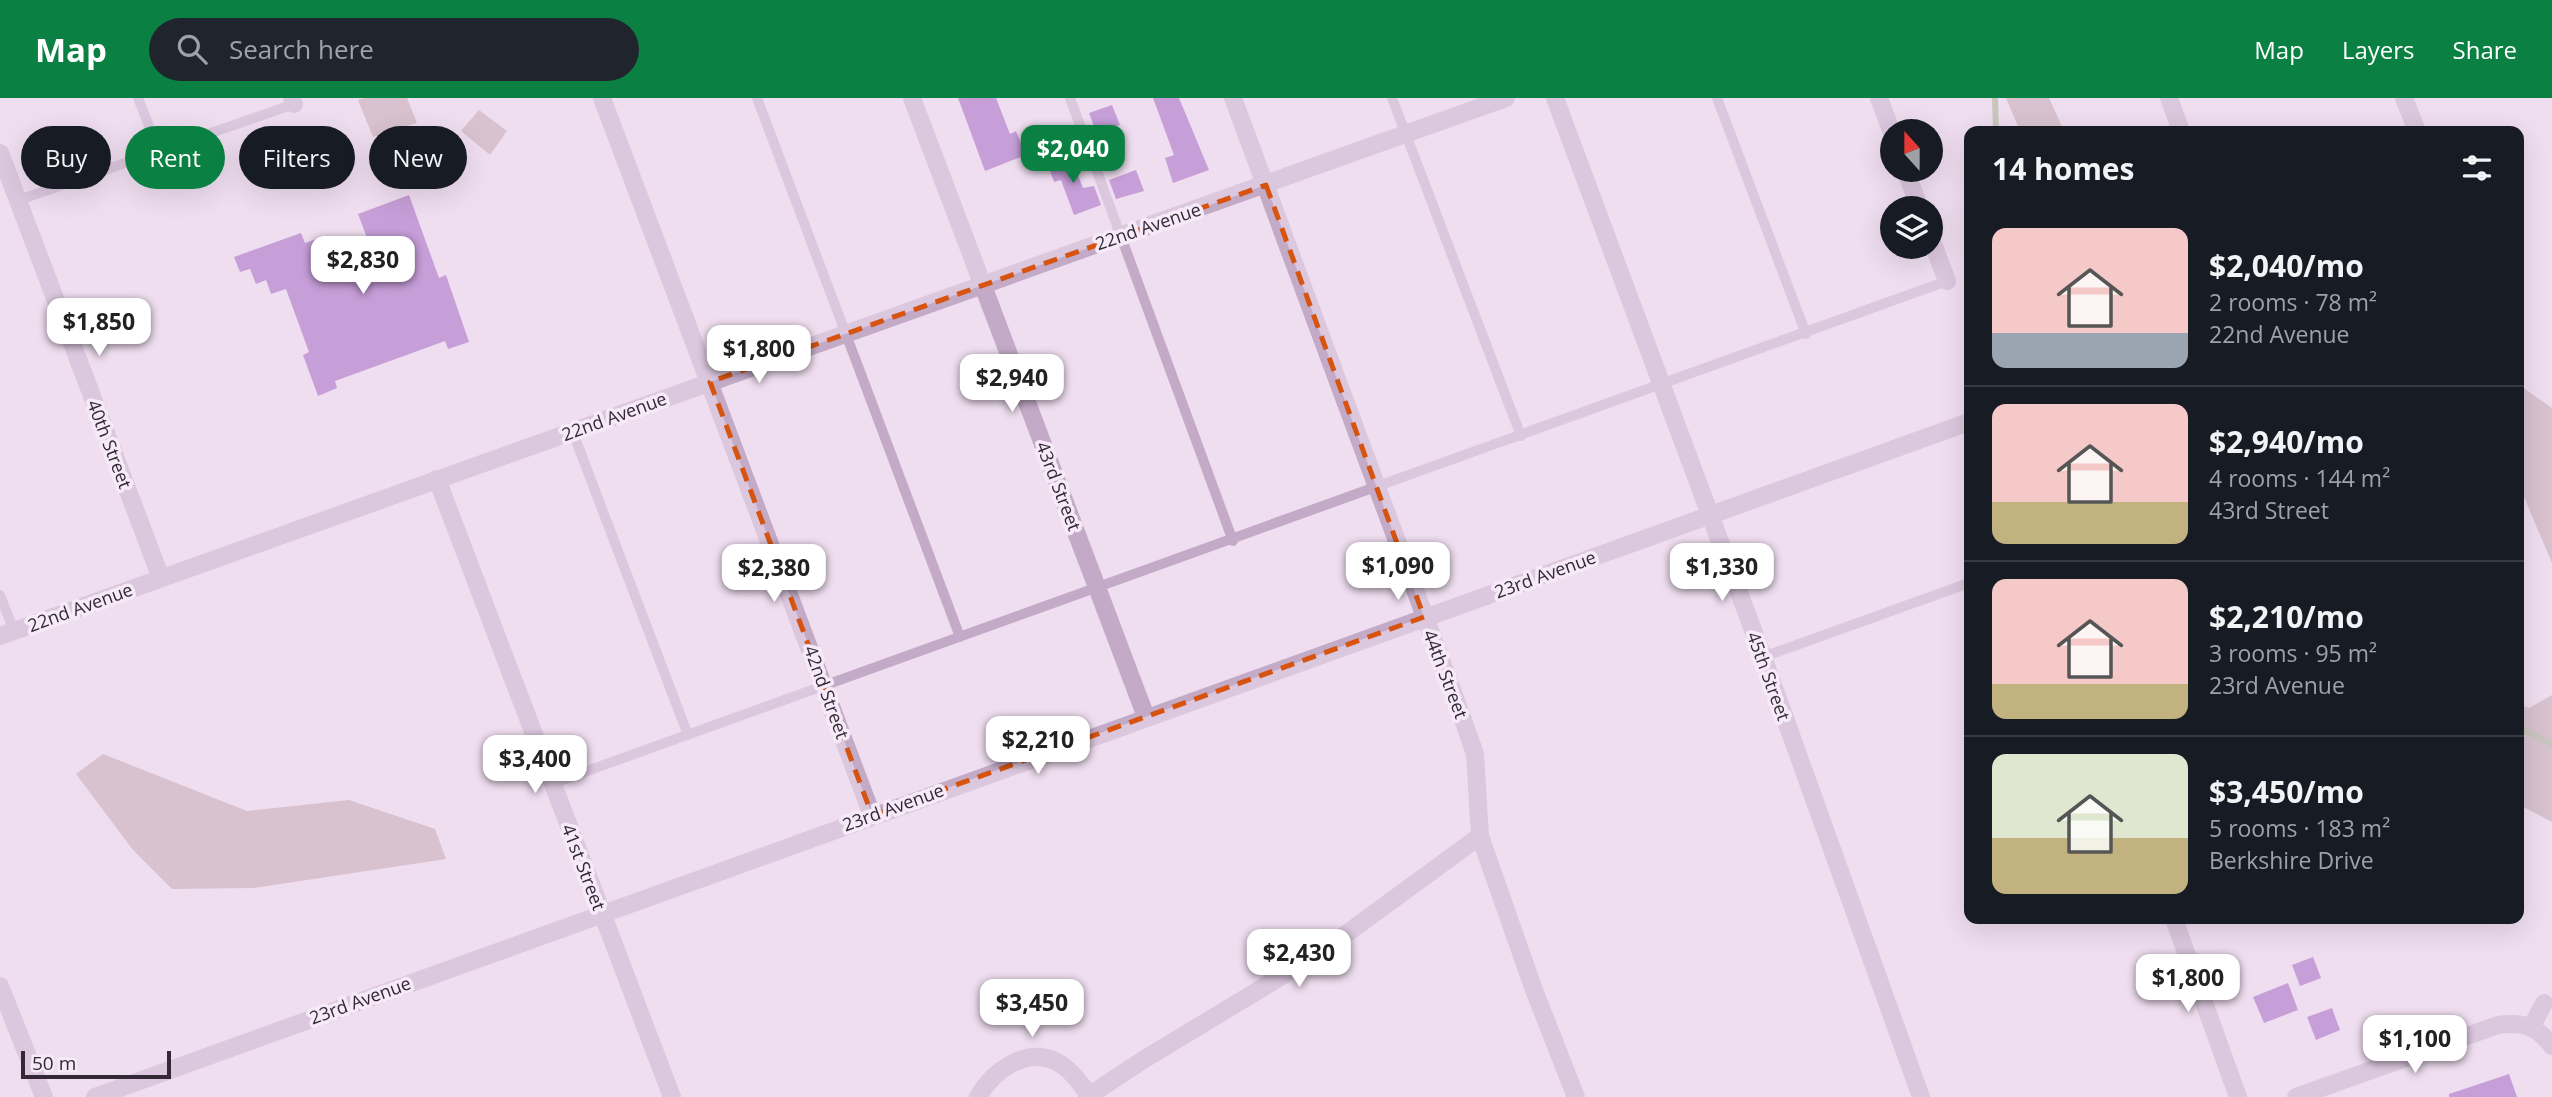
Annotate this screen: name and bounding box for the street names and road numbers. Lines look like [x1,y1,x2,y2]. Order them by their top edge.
street label: 22nd Avenue [1092,197,1204,255]
street label: 22nd Avenue [558,386,670,446]
street label: 40th Street [82,396,138,492]
street label: 43rd Street [1031,438,1087,534]
street label: 23rd Avenue [1491,545,1599,603]
street label: 22nd Avenue [24,577,136,637]
street label: 44th Street [1418,626,1474,722]
street label: 45th Street [1742,628,1796,724]
street label: 42nd Street [799,642,855,742]
street label: 23rd Avenue [839,778,947,836]
street label: 41st Street [557,820,611,914]
street label: 23rd Avenue [306,971,414,1029]

